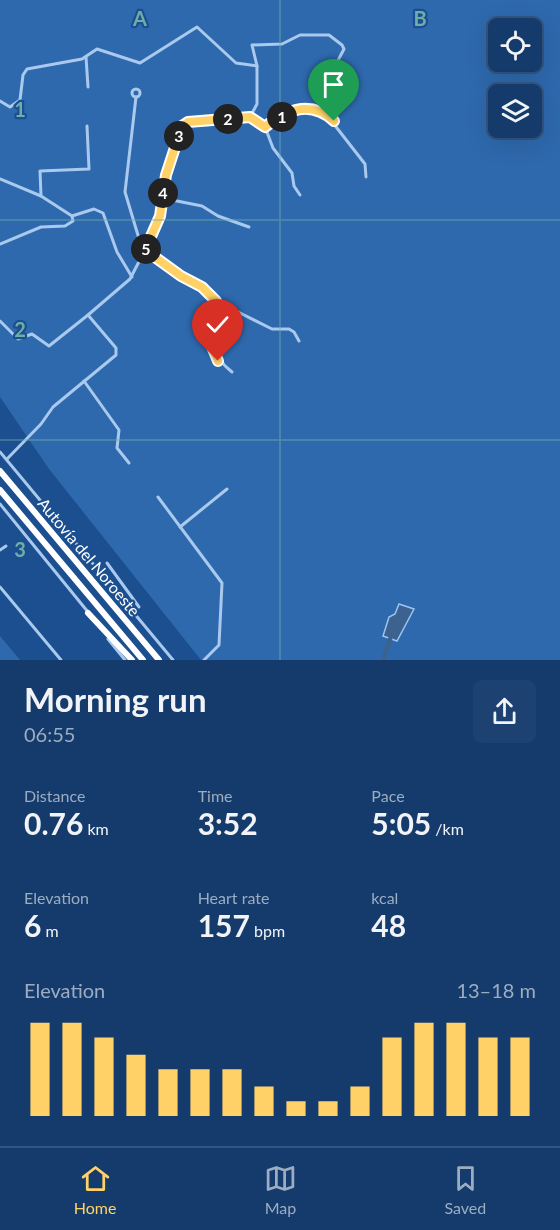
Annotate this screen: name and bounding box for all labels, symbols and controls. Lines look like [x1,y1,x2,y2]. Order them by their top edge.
text: A [132,6,147,30]
text: B [413,6,427,30]
map controls [488,18,542,138]
button: locate [488,18,542,72]
pin [308,59,359,121]
icon: arrive [317,68,350,101]
button: layers [488,84,542,138]
text: 1 [14,97,26,121]
pin: 1 [267,102,297,132]
pin: 2 [213,104,243,134]
text: 1 [277,107,287,126]
text: 2 [223,109,233,128]
pin: 3 [164,121,194,151]
text: 3 [174,126,184,145]
pin: 4 [148,178,178,208]
text: 4 [158,183,168,202]
pin: 5 [131,234,161,264]
text: 5 [141,239,151,258]
pin [192,299,243,361]
icon: check [201,308,234,341]
text: 2 [14,317,26,341]
street label: Autovía del Noroeste [34,494,144,620]
text: 3 [14,537,26,561]
text: Morning run [24,679,207,719]
button: share [473,680,536,743]
text: 06:55 [24,722,75,746]
text: Distance [24,786,85,805]
text: Time [198,786,233,805]
text: Pace [371,786,405,805]
text: 0.76 [24,805,83,841]
text: 3:52 [198,805,258,841]
text: 5:05 [371,805,431,841]
text: km [83,819,109,838]
text: /km [431,819,464,838]
text: Elevation [24,888,89,907]
text: Heart rate [198,888,269,907]
text: kcal [371,888,398,907]
text: 6 [24,907,41,943]
text: 157 [198,907,250,943]
text: 48 [371,907,406,943]
text: m [41,921,59,940]
text: bpm [250,921,285,940]
text: Elevation [24,978,105,1002]
text: 13–18 m [456,978,536,1002]
tab: Home [74,1162,116,1217]
tab: Map [264,1162,297,1217]
tab: Saved [444,1162,486,1217]

